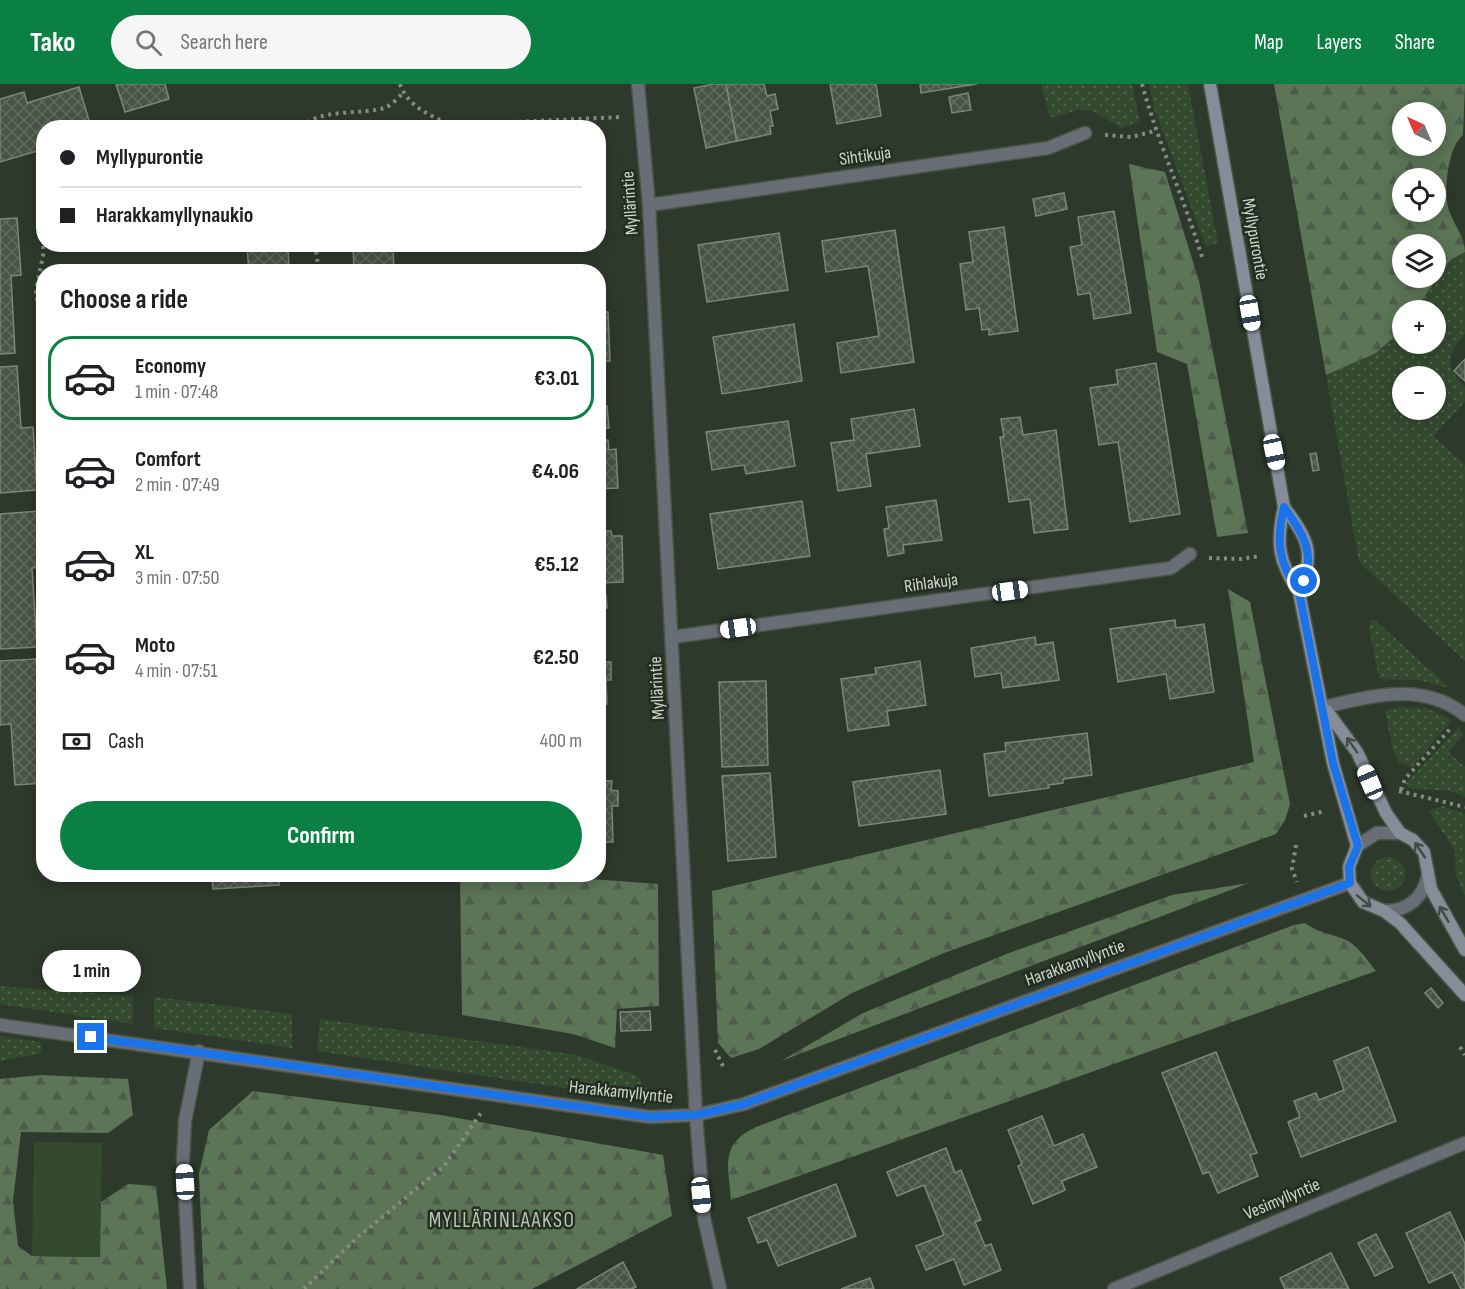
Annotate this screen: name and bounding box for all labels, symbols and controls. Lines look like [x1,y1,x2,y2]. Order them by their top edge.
search box [111,15,531,69]
text: Tako [30,26,75,59]
icon: search [132,26,165,59]
text: Search here [180,29,268,56]
text: Map [1254,30,1283,55]
text: Layers [1316,30,1362,55]
text: Share [1395,30,1435,55]
north arrow [1392,102,1446,156]
map controls [1392,102,1446,420]
street label: Sihtikuja [838,142,892,170]
text: Myllypurontie [96,144,203,171]
button: locate [1392,168,1446,222]
street label: Myllärintie [617,171,643,235]
street label: Myllypurontie [1237,197,1273,281]
text: Harakkamyllynaukio [96,202,253,229]
button: layers [1392,234,1446,288]
text: Choose a ride [60,284,188,316]
car [1238,294,1262,332]
button: + [1392,300,1446,354]
icon: car [63,351,117,405]
text: Economy [135,353,206,380]
text: €3.01 [534,365,579,392]
button: − [1392,366,1446,420]
text: 1 min · 07:48 [135,380,218,404]
car [1261,433,1287,471]
icon: car [63,444,117,498]
text: Comfort [135,446,201,473]
text: €4.06 [532,458,579,485]
text: 2 min · 07:49 [135,473,220,497]
icon: car [63,537,117,591]
text: XL [135,539,154,566]
text: €5.12 [534,551,579,578]
text: 3 min · 07:50 [135,566,219,590]
route start [1290,567,1317,594]
street label: Rihlakuja [903,569,959,597]
car [991,580,1029,602]
car [719,617,757,639]
icon: car [63,630,117,684]
text: Moto [135,632,175,659]
text: €2.50 [533,644,579,671]
street label: Myllärintie [645,656,669,720]
text: 4 min · 07:51 [135,659,218,683]
icon: cash [60,725,93,758]
text: Cash [108,728,144,755]
text: 400 m [540,729,582,753]
one-way arrow [1346,738,1358,754]
car [1355,762,1385,802]
button: Confirm [60,801,582,870]
one-way arrow [1414,842,1426,858]
one-way arrow [1356,894,1372,907]
one-way arrow [1437,905,1449,922]
street label: Harakkamyllyntie [1022,935,1128,991]
callout: 1 min [42,950,140,992]
text: 1 min [73,959,110,983]
route end [77,1023,104,1050]
street label: Harakkamyllyntie [568,1076,674,1108]
car [175,1164,195,1200]
street label: Vesimyllyntie [1241,1174,1323,1224]
car [690,1176,712,1214]
district label: MYLLÄRINLAAKSO [429,1208,575,1233]

